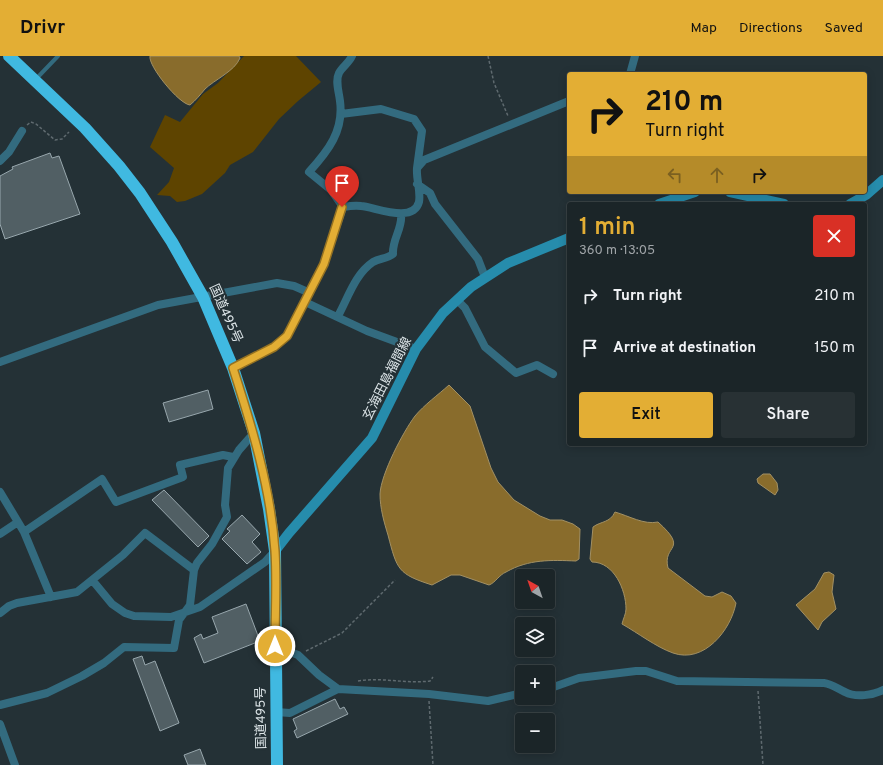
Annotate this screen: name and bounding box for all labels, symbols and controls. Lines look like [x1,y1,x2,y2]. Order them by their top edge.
text: Drivr [20,16,65,40]
text: Map [691,20,717,37]
text: Directions [739,20,803,37]
text: Saved [825,20,863,37]
text: 210 m [645,85,723,121]
icon: right [579,88,631,140]
text: Turn right [645,120,725,143]
icon: left [664,164,686,186]
icon: ahead [706,164,728,186]
icon: right [748,164,770,186]
pin [325,166,359,207]
icon: arrive [331,172,353,194]
text: 1 min [579,213,636,243]
button: close [813,215,855,257]
text: 360 m · 13:05 [579,243,655,259]
street label: 国道495号 [205,282,245,346]
icon: right [579,285,601,307]
text: Turn right [613,287,682,306]
text: 210 m [814,287,855,306]
street label: 玄海田島福間線 [359,334,416,423]
icon: arrive [579,337,601,359]
text: Arrive at destination [613,339,756,358]
text: 150 m [814,339,855,358]
button: Exit [579,392,713,438]
button: Share [721,392,855,438]
north arrow [515,569,555,609]
map controls [515,569,555,753]
button: layers [515,617,555,657]
position arrow [254,625,296,667]
button: + [515,665,555,705]
street label: 国道495号 [253,687,271,749]
button: − [515,713,555,753]

